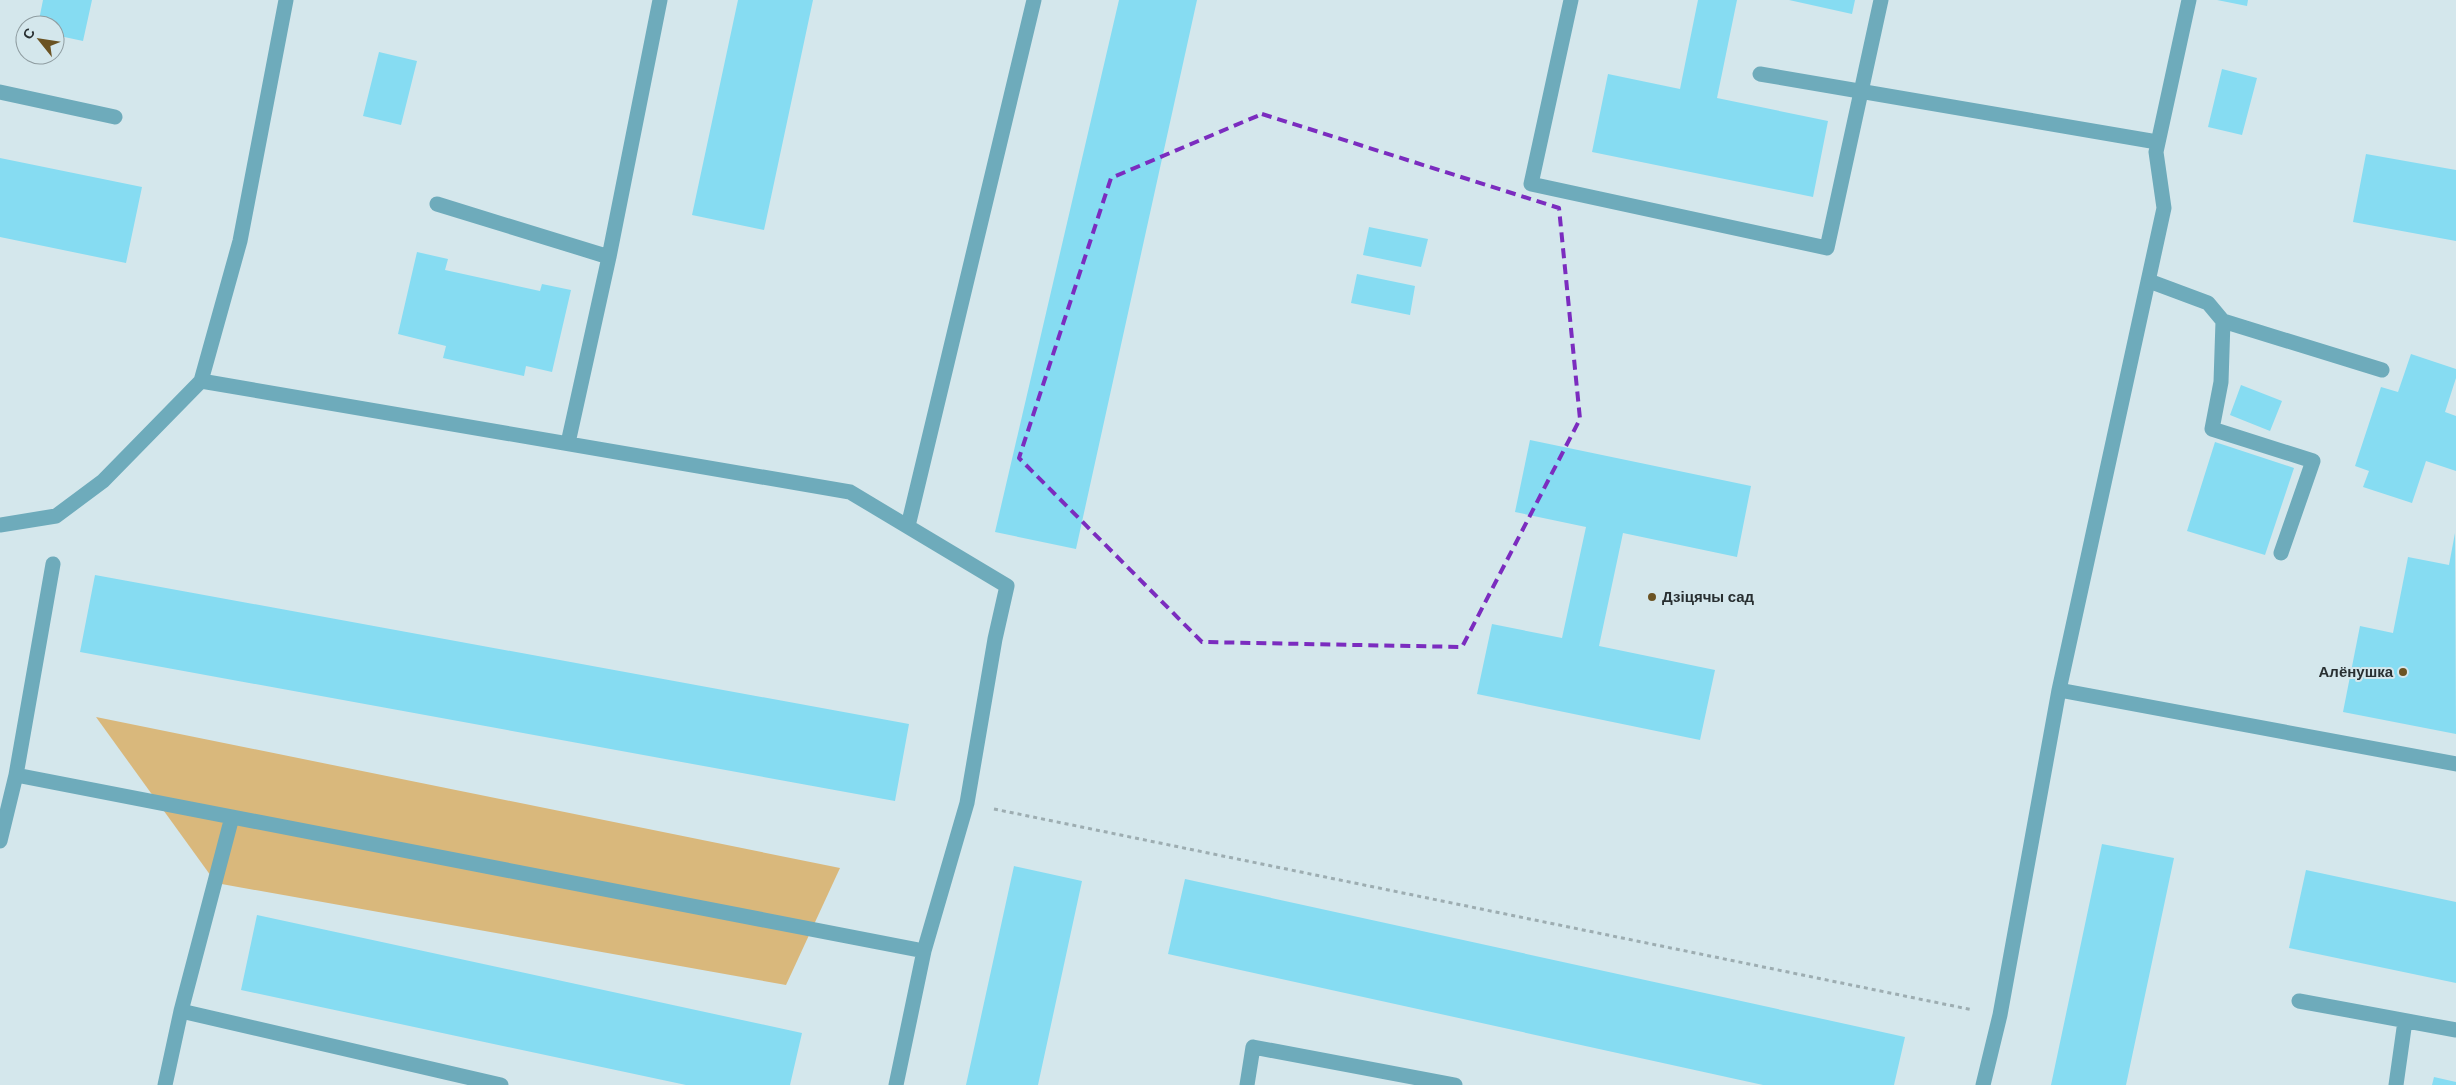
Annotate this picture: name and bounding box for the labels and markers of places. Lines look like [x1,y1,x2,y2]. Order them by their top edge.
place label: Дзіцячы сад [1662,587,1755,607]
marker: Дзіцячы сад [1646,591,1658,603]
place label: Алёнушка [2319,662,2394,682]
marker: Алёнушка [2397,666,2409,678]

